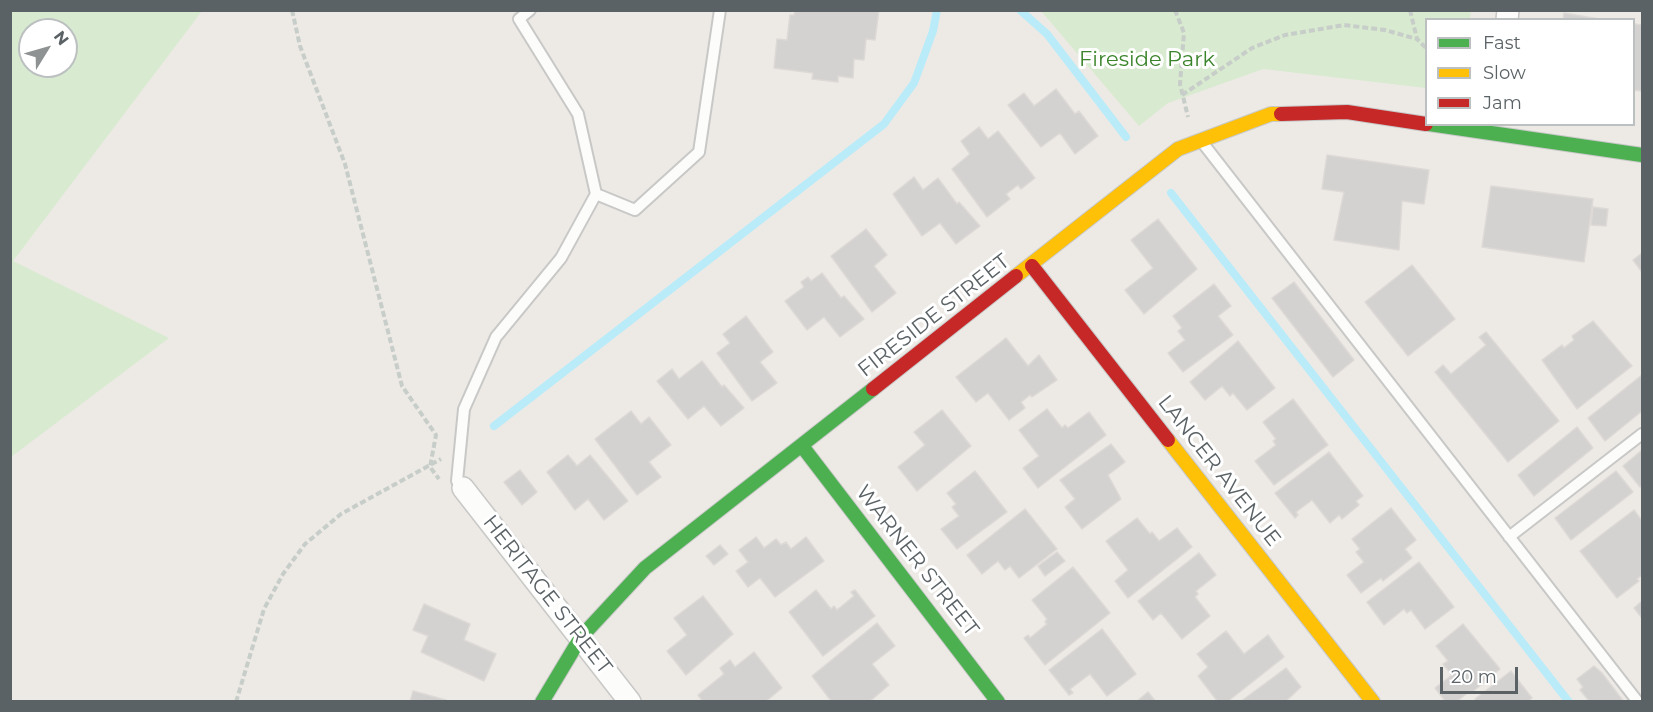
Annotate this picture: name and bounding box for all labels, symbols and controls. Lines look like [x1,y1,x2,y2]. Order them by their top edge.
north arrow [18,18,78,78]
legend [1425,18,1635,126]
text: N [50,27,73,49]
text: Fast [1483,32,1521,54]
park label: Fireside Park [1079,47,1215,73]
text: Slow [1483,62,1526,84]
text: Jam [1483,92,1522,114]
street label: FIRESIDE STREET [853,249,1015,383]
street label: LANCER AVENUE [1152,391,1286,551]
street label: WARNER STREET [850,480,984,642]
street label: HERITAGE STREET [477,511,617,679]
scale bar [1443,655,1521,693]
text: 20 m [1451,666,1497,688]

